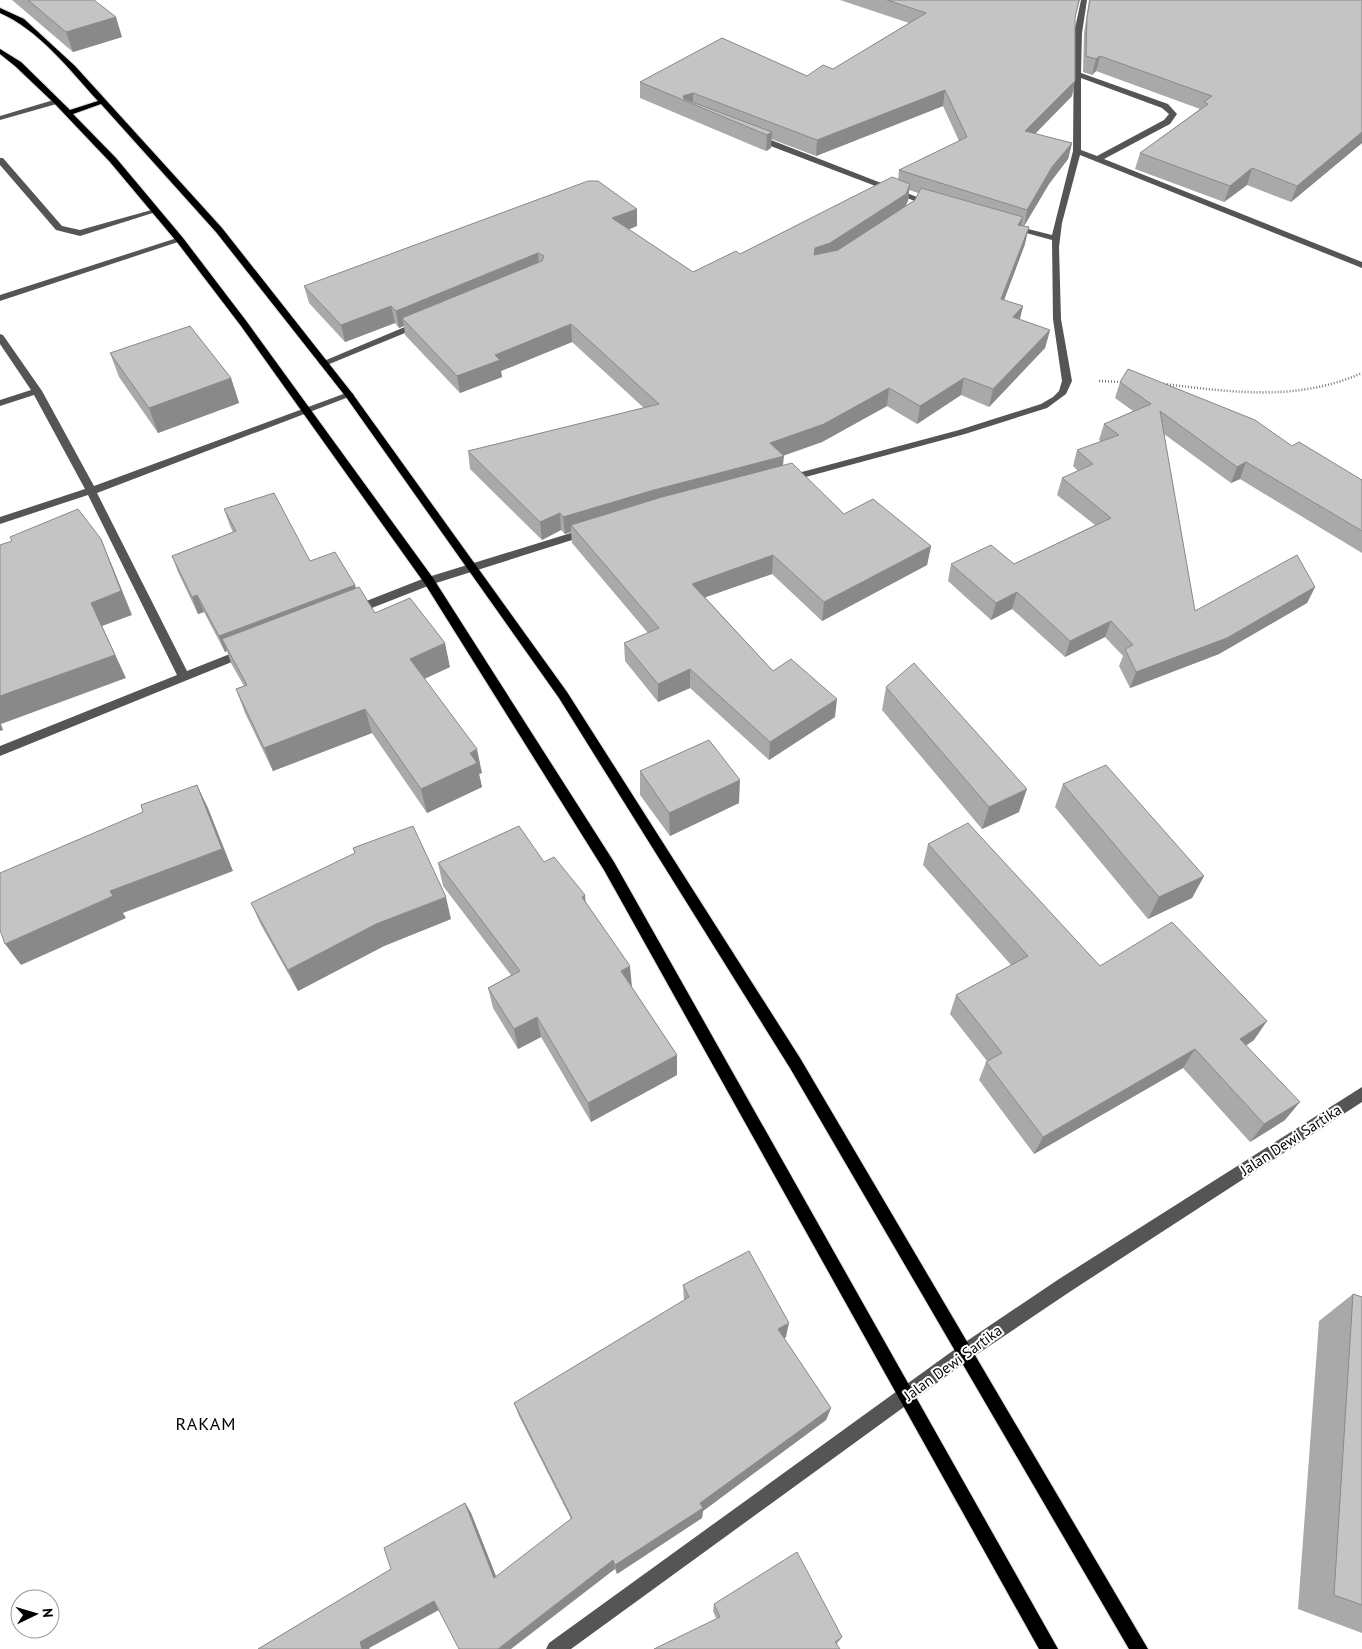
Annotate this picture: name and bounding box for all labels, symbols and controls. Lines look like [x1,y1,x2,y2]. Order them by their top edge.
street label: Jalan Dewi Sartika [1236,1100,1345,1180]
street label: Jalan Dewi Sartika [899,1321,1006,1405]
district label: RAKAM [176,1412,236,1435]
north arrow [10,1589,60,1639]
text: N [39,1607,57,1618]

